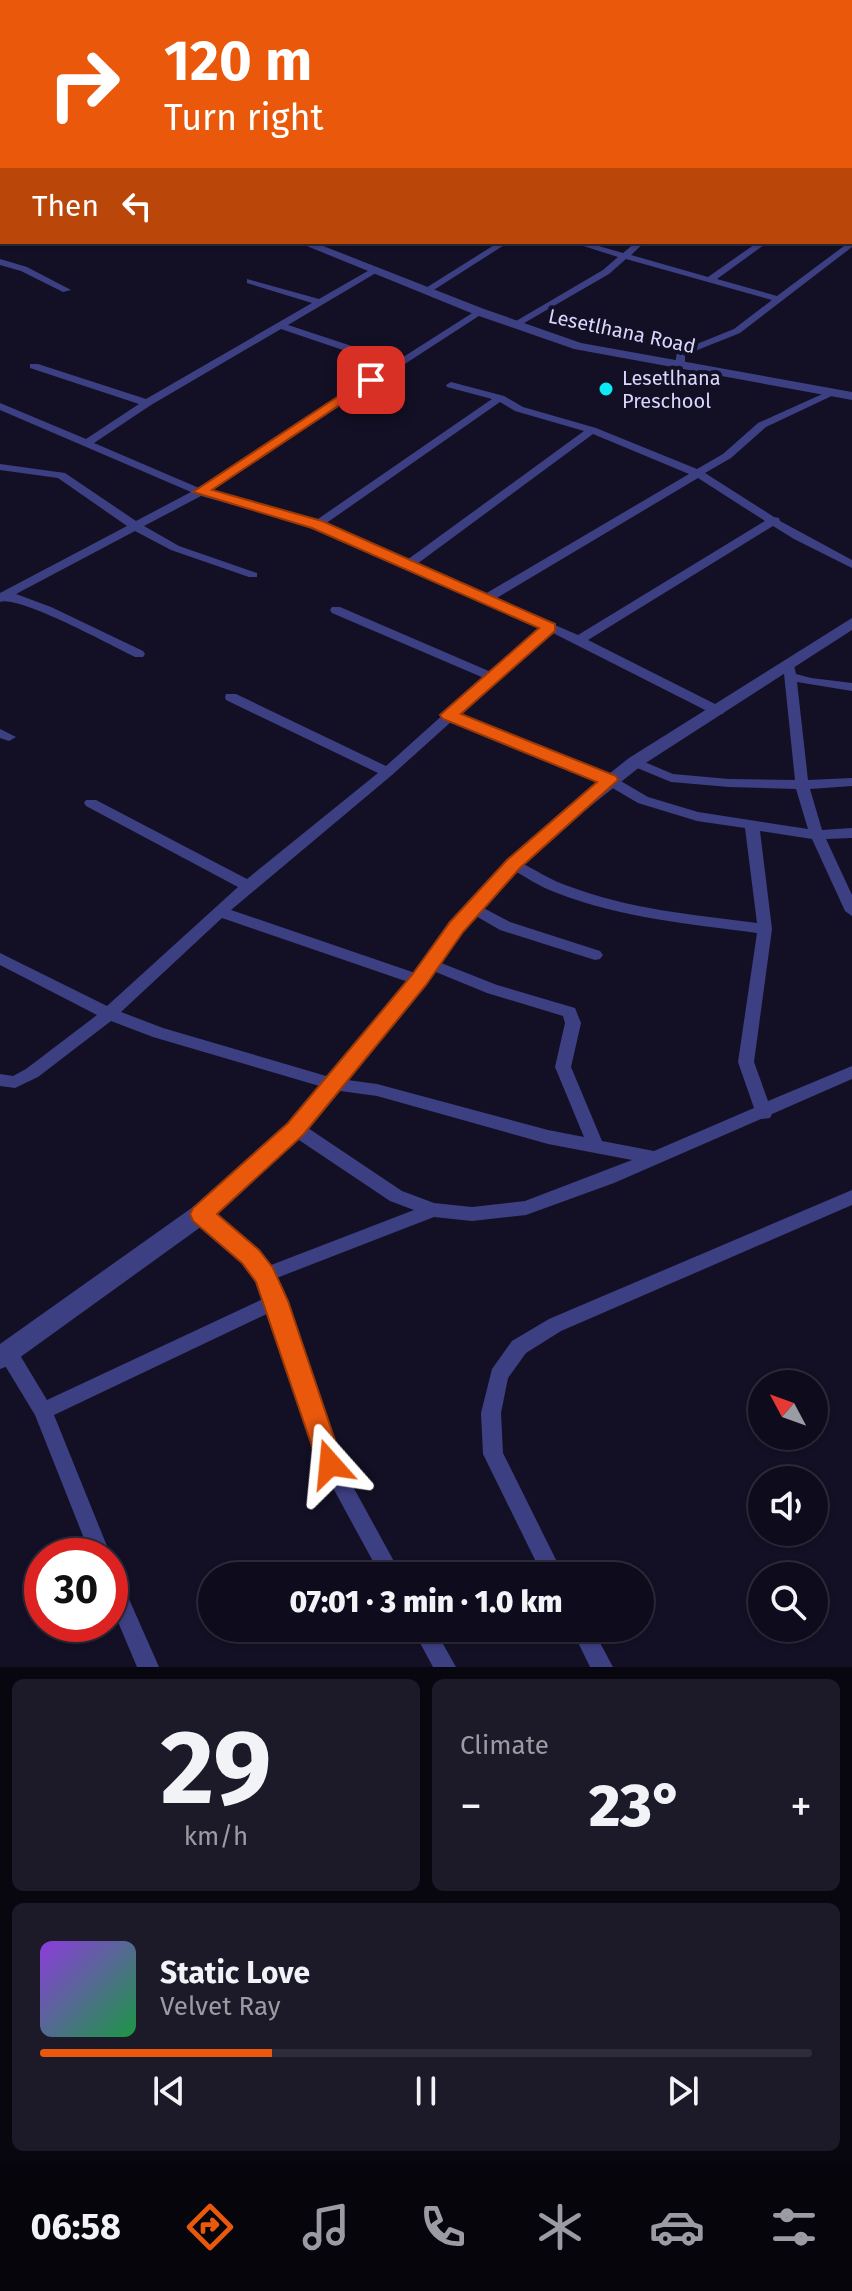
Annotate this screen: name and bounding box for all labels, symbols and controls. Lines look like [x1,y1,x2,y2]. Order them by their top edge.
text: 120 m [164,28,312,95]
icon: right [32,32,136,136]
text: Turn right [164,96,324,140]
icon: left [115,184,159,228]
text: Then [32,188,99,224]
street label: Lesetlhana Road [546,304,698,358]
pin [337,346,405,414]
icon: arrive [349,358,393,402]
place label: Lesetlhana Preschool [622,366,721,413]
marker: Lesetlhana Preschool [597,380,615,398]
north arrow [748,1370,828,1450]
map controls [748,1370,828,1642]
position arrow [288,1422,372,1506]
button: sound [748,1466,828,1546]
speed limit sign: 30 [24,1538,128,1642]
button: search [748,1562,828,1642]
text: 07:01 · 3 min · 1.0 km [289,1584,563,1620]
text: 29 [161,1706,271,1831]
text: Climate [460,1730,549,1761]
text: 23° [589,1770,683,1842]
text: − [460,1780,482,1833]
text: + [790,1780,812,1833]
text: km/h [184,1821,248,1852]
text: Static Love [160,1955,310,1991]
text: Velvet Ray [160,1991,280,2022]
icon: previous [147,2069,191,2113]
icon: pause [404,2069,448,2113]
icon: next [661,2069,705,2113]
icon: directions [182,2199,238,2255]
icon: music [298,2199,354,2255]
icon: phone [415,2199,471,2255]
icon: climate [532,2199,588,2255]
icon: car [649,2199,705,2255]
icon: filters [766,2199,822,2255]
text: 06:58 [30,2205,121,2249]

